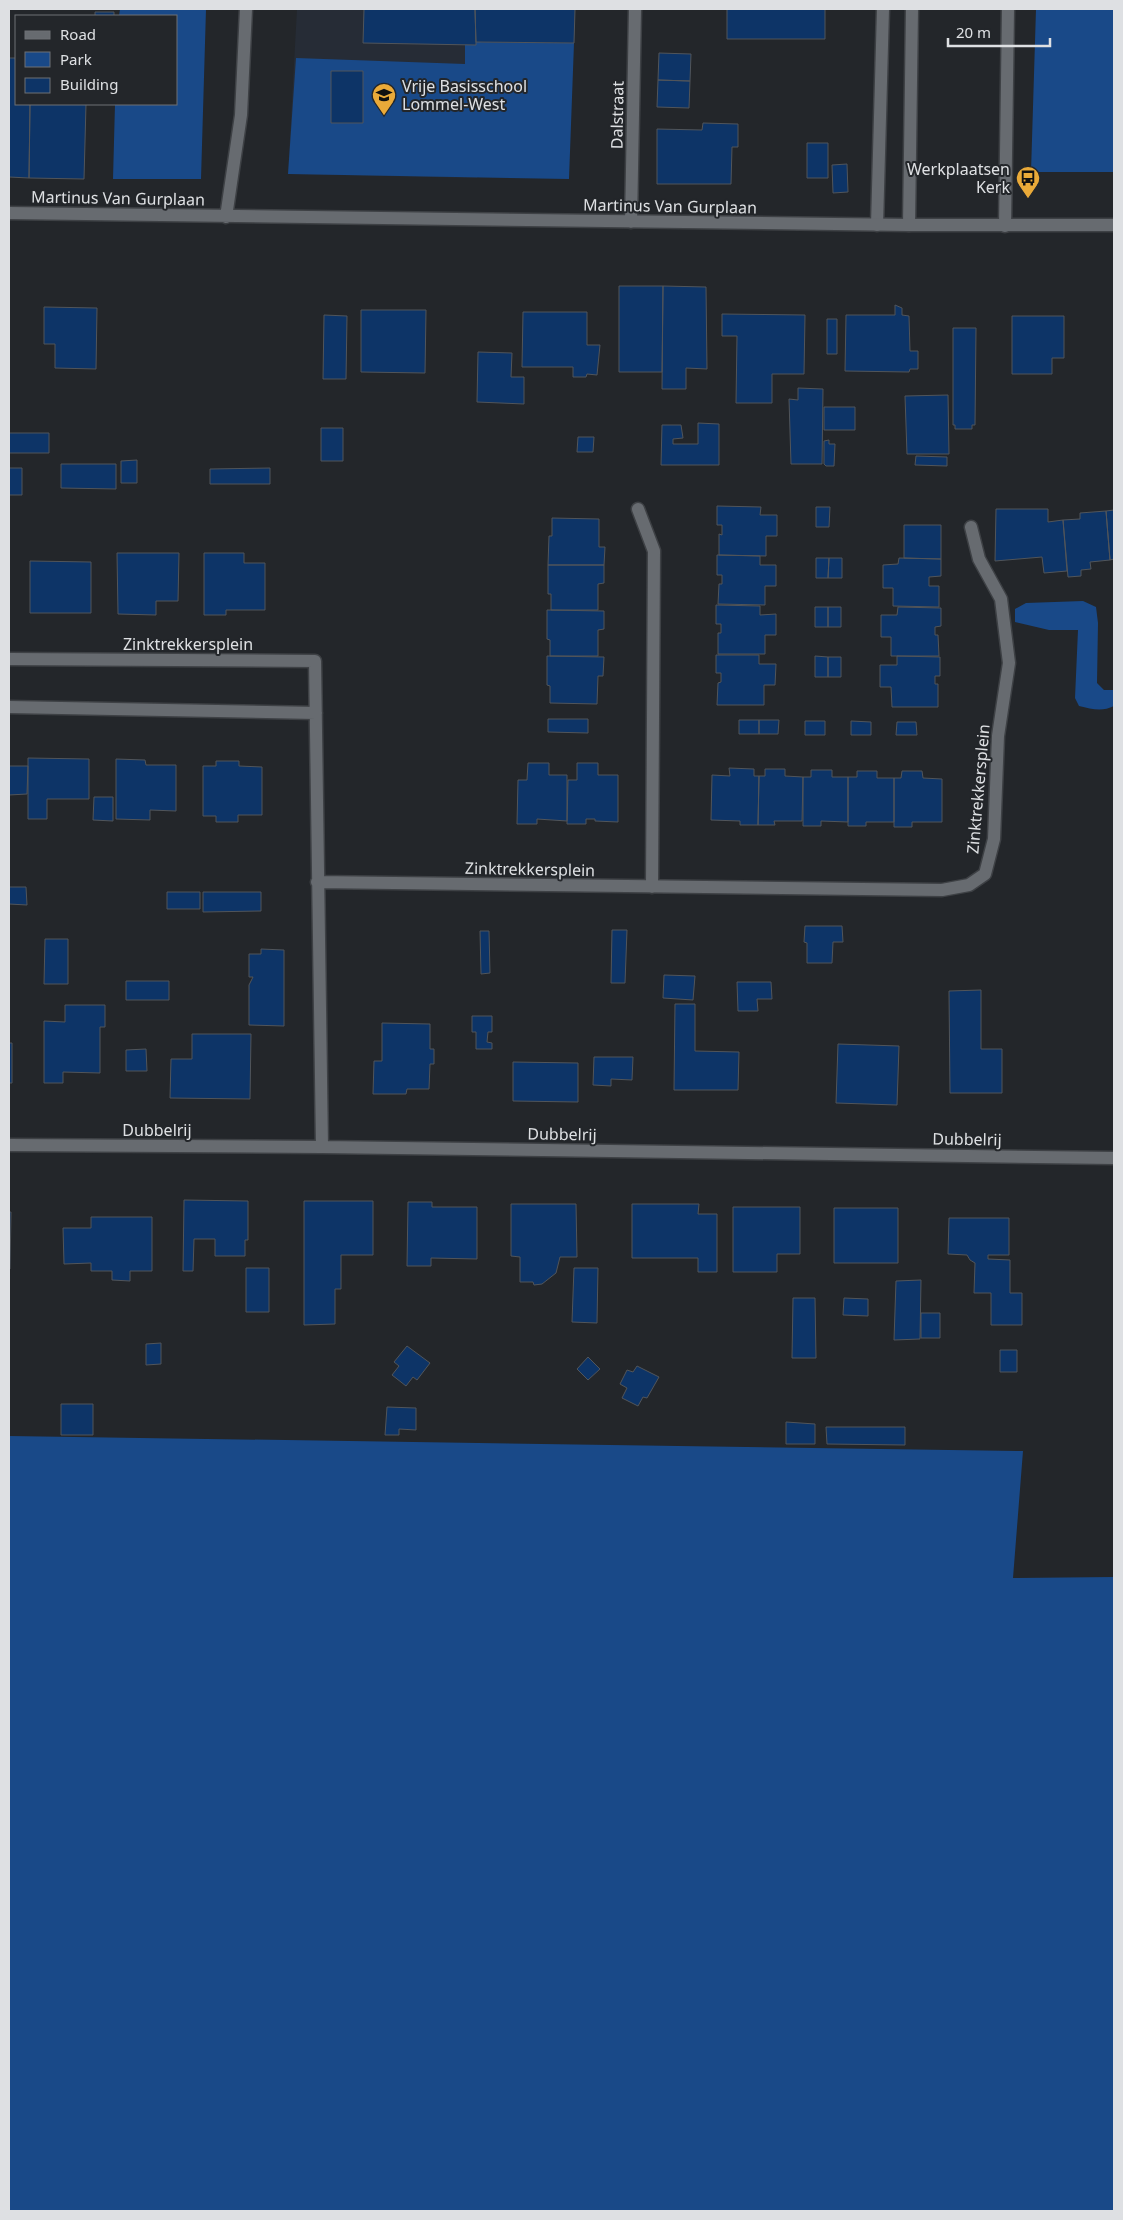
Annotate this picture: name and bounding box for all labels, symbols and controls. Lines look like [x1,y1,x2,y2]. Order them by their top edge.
legend [15,15,178,105]
scale bar [948,15,1050,47]
text: 20 m [956,22,991,42]
text: Road [60,24,96,44]
text: Park [60,49,92,69]
text: Building [60,74,118,94]
place label: Vrije Basisschool Lommel-West [402,75,527,115]
street label: Dalstraat [605,80,629,149]
school or university icon: Vrije Basisschool Lommel-West [371,82,397,116]
place label: Werkplaatsen Kerk [907,158,1010,198]
bus stop icon: Werkplaatsen Kerk [1015,165,1041,199]
street label: Martinus Van Gurplaan [31,185,205,211]
street label: Martinus Van Gurplaan [583,193,757,219]
street label: Zinktrekkersplein [123,633,253,655]
street label: Zinktrekkersplein [961,723,995,855]
street label: Zinktrekkersplein [465,857,595,881]
street label: Dubbelrij [122,1119,192,1141]
street label: Dubbelrij [527,1122,597,1146]
street label: Dubbelrij [932,1127,1002,1151]

